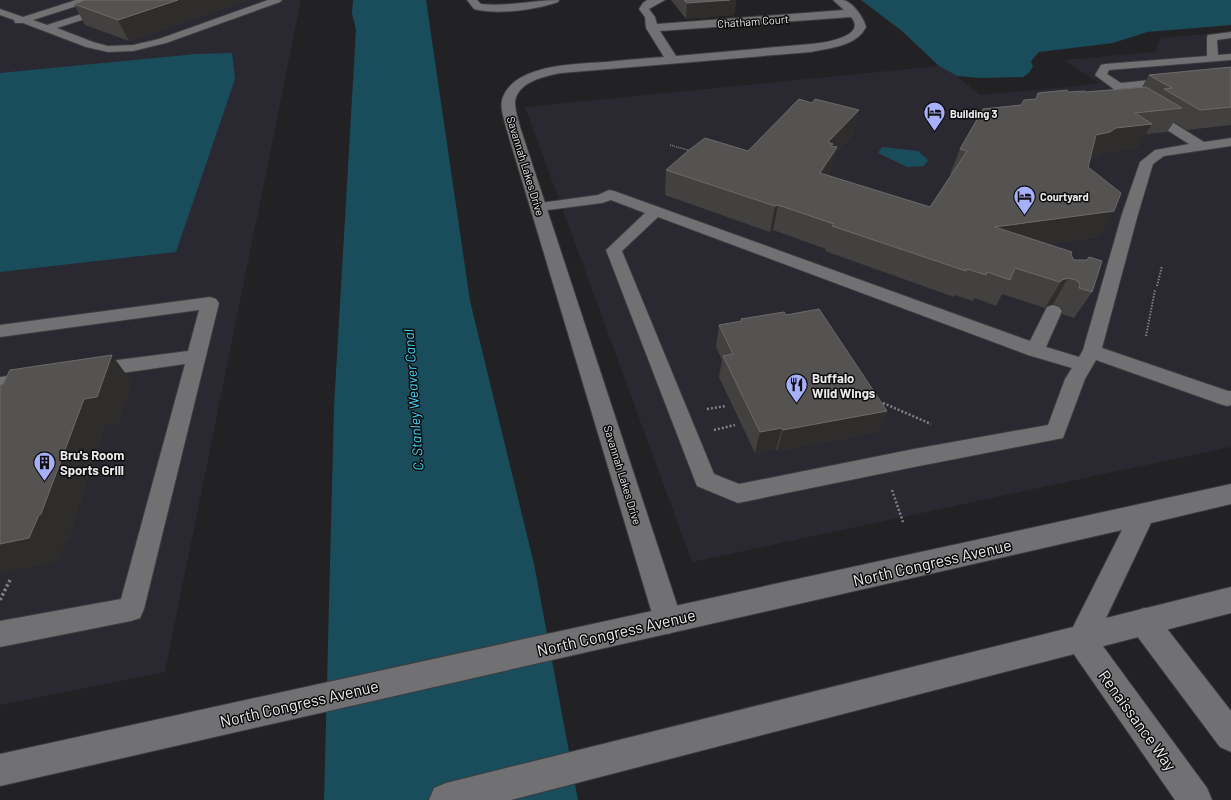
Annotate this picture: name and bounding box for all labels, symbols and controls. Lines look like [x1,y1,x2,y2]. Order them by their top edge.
street label: Chatham Court [717,12,789,30]
hotel icon: Building 3 [921,100,947,133]
place label: Building 3 [950,107,998,120]
street label: Savannah Lakes Drive [505,115,547,217]
hotel icon: Courtyard [1012,183,1038,216]
place label: Courtyard [1040,190,1089,203]
water label: C. Stanley Weaver Canal [400,329,426,471]
place label: Buffalo Wild Wings [812,370,876,401]
restaurant icon: Buffalo Wild Wings [783,372,809,405]
street label: Savannah Lakes Drive [602,424,644,526]
place label: Bru's Room Sports Grill [60,447,125,478]
building icon: Bru's Room Sports Grill [31,449,57,482]
street label: North Congress Avenue [851,535,1013,589]
street label: North Congress Avenue [535,605,697,659]
street label: Renaissance Way [1095,666,1181,775]
street label: North Congress Avenue [218,676,380,730]

